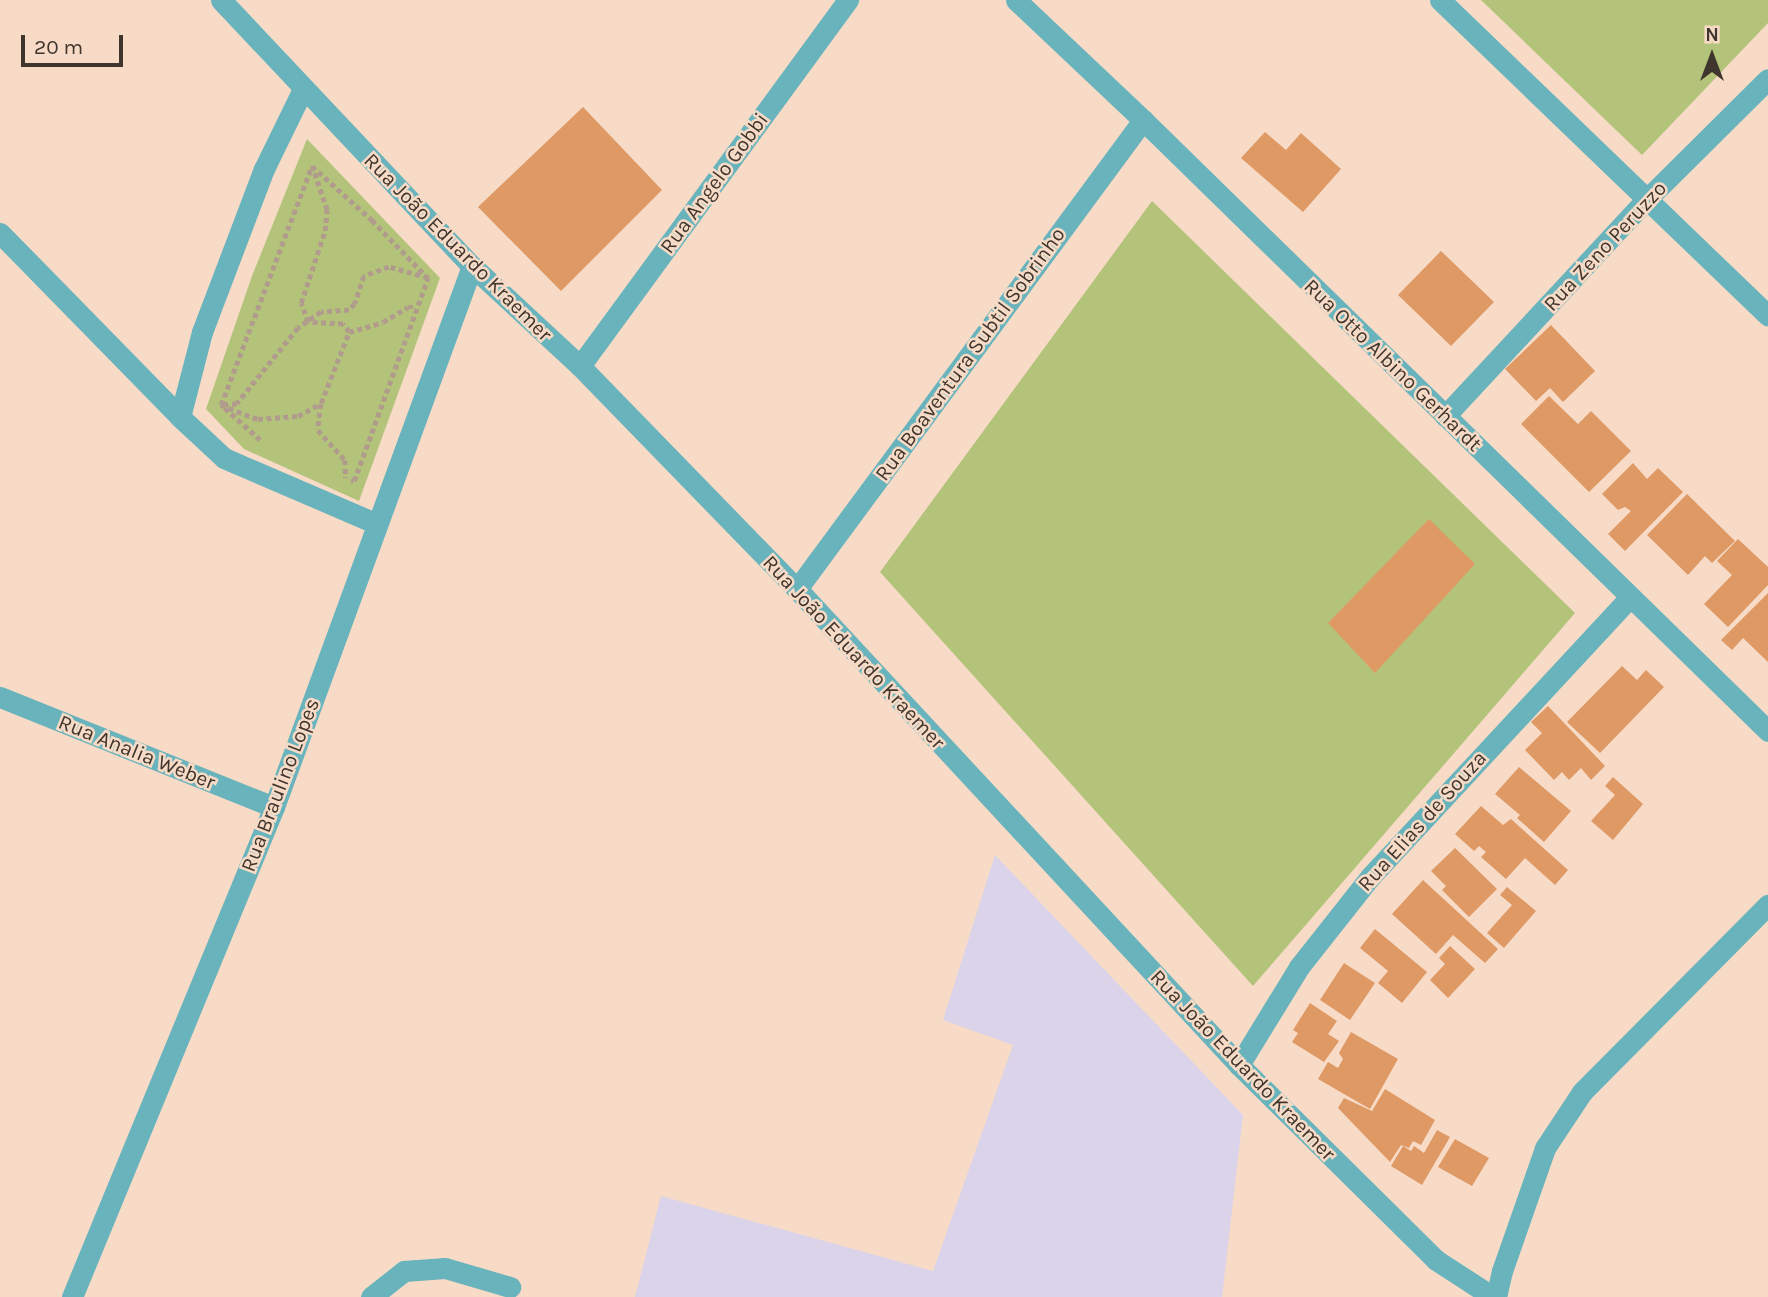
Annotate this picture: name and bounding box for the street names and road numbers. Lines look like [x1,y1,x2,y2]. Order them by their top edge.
street label: Rua Angelo Gobbi [654,108,774,258]
street label: Rua João Eduardo Kraemer [359,148,557,346]
street label: Rua Zeno Peruzzo [1538,176,1672,316]
street label: Rua Boaventura Subtil Sobrinho [870,222,1070,486]
street label: Rua Otto Albino Gerhardt [1299,273,1487,457]
street label: Rua João Eduardo Kraemer [758,550,950,754]
street label: Rua Braulino Lopes [235,695,325,875]
street label: Rua Analia Weber [55,709,219,795]
street label: Rua Elias de Souza [1352,746,1492,896]
street label: Rua João Eduardo Kraemer [1145,964,1341,1166]

